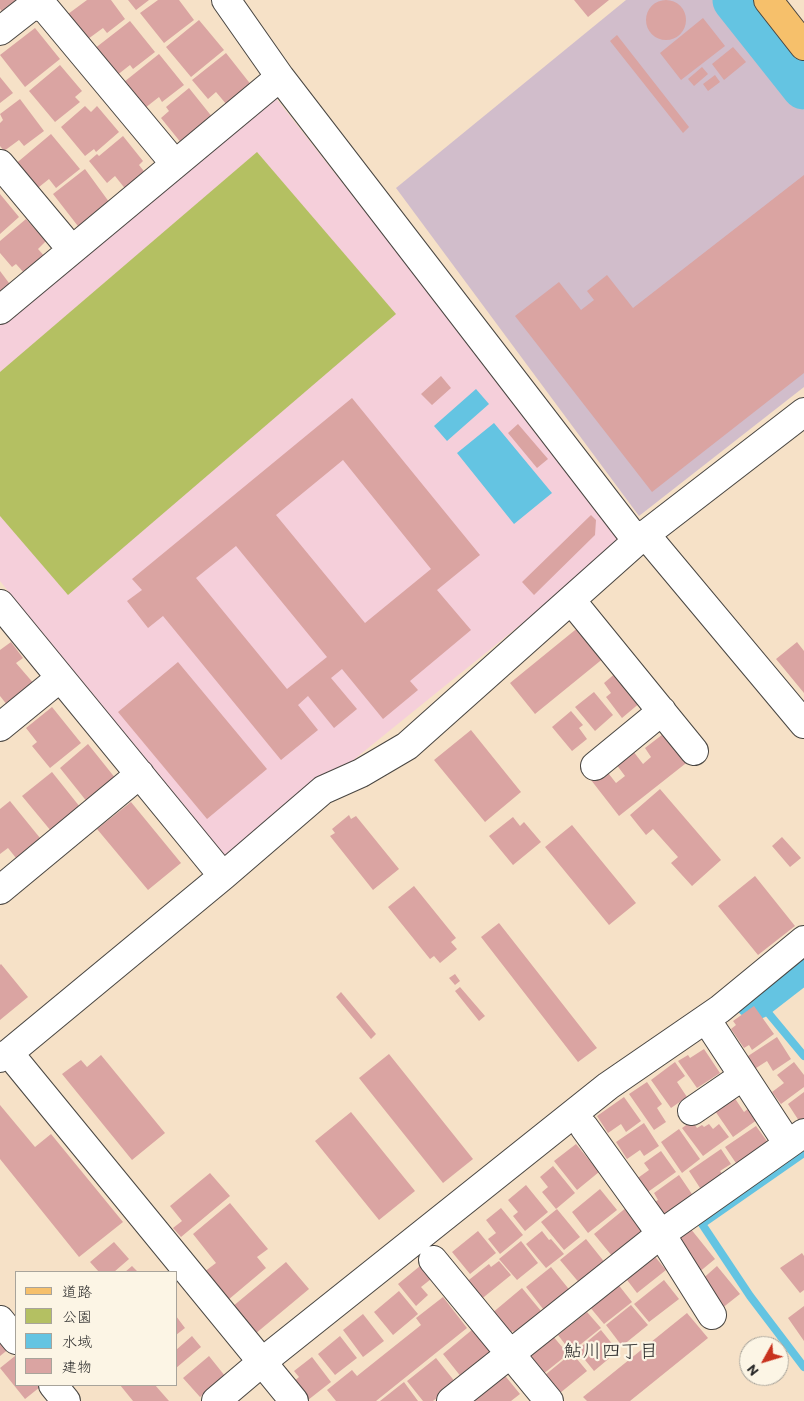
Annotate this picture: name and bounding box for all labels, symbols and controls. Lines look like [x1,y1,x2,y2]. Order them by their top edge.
legend [15,1271,178,1386]
text: 道路 [62,1283,92,1301]
text: 公園 [62,1308,92,1326]
text: 水域 [62,1333,92,1351]
north arrow [739,1336,789,1386]
district label: 鮎川四丁目 [564,1341,658,1363]
text: 建物 [62,1358,92,1376]
text: N [743,1361,762,1379]

